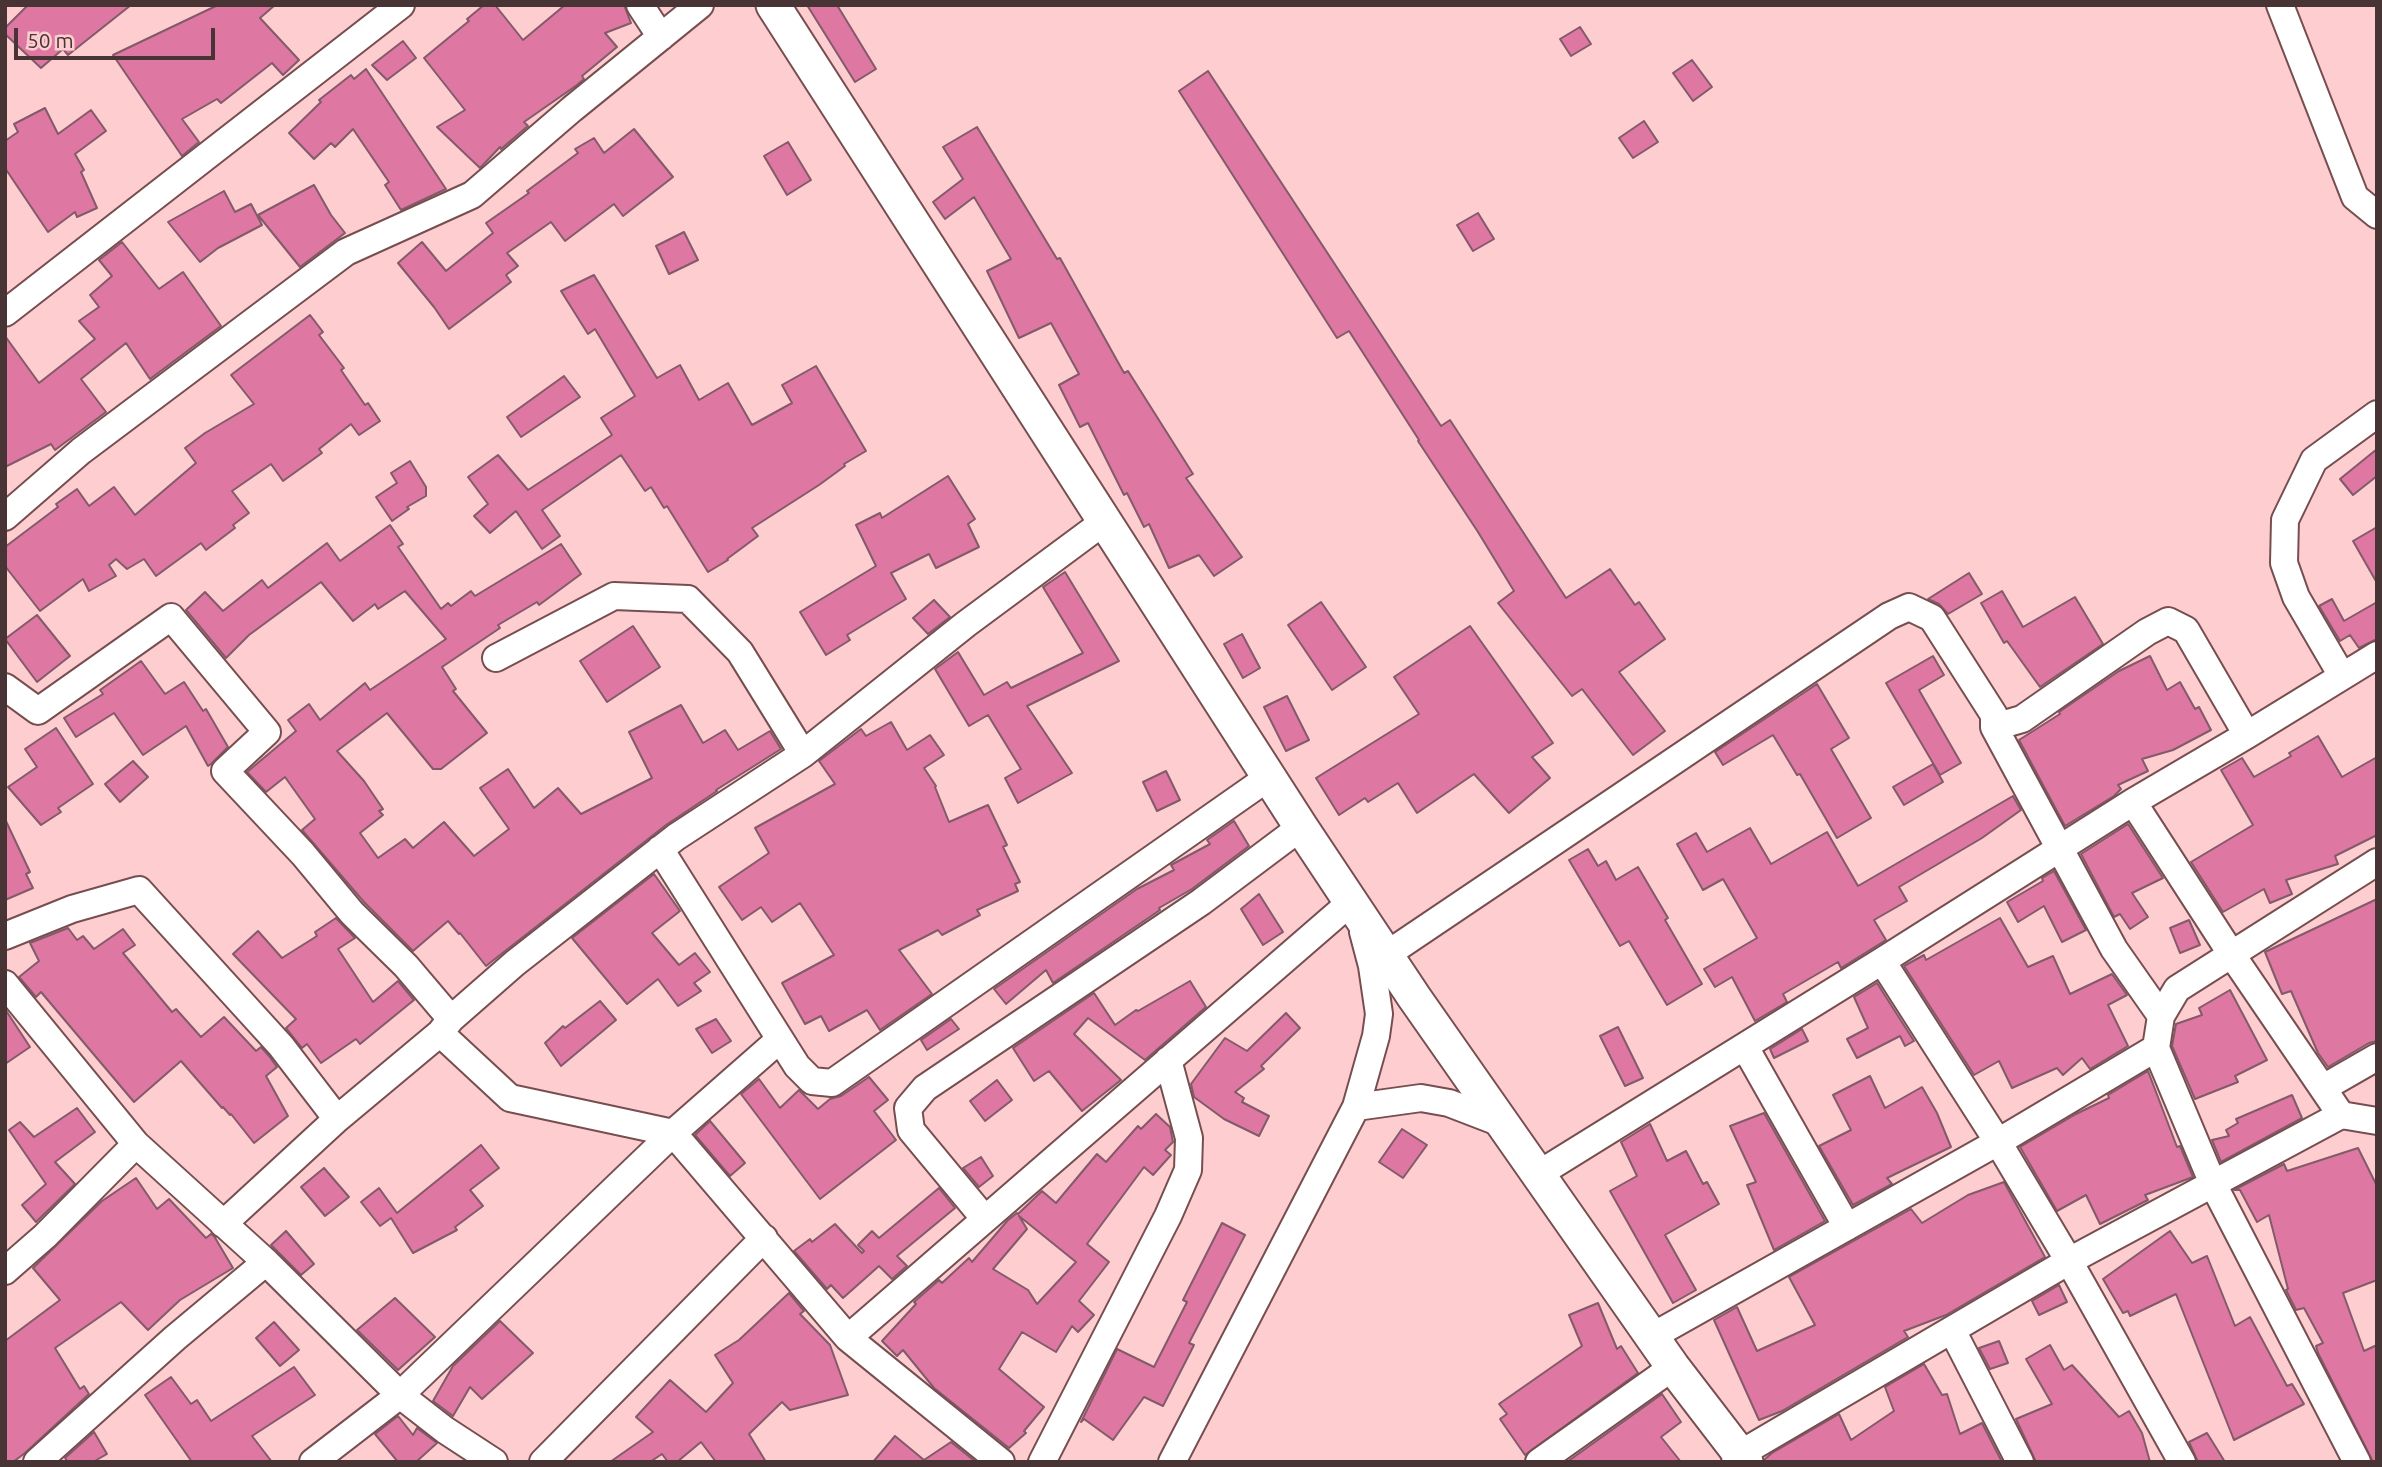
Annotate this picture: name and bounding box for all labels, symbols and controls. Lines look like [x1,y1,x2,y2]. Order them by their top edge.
scale bar [18,14,219,58]
text: 50 m [27,28,74,52]

